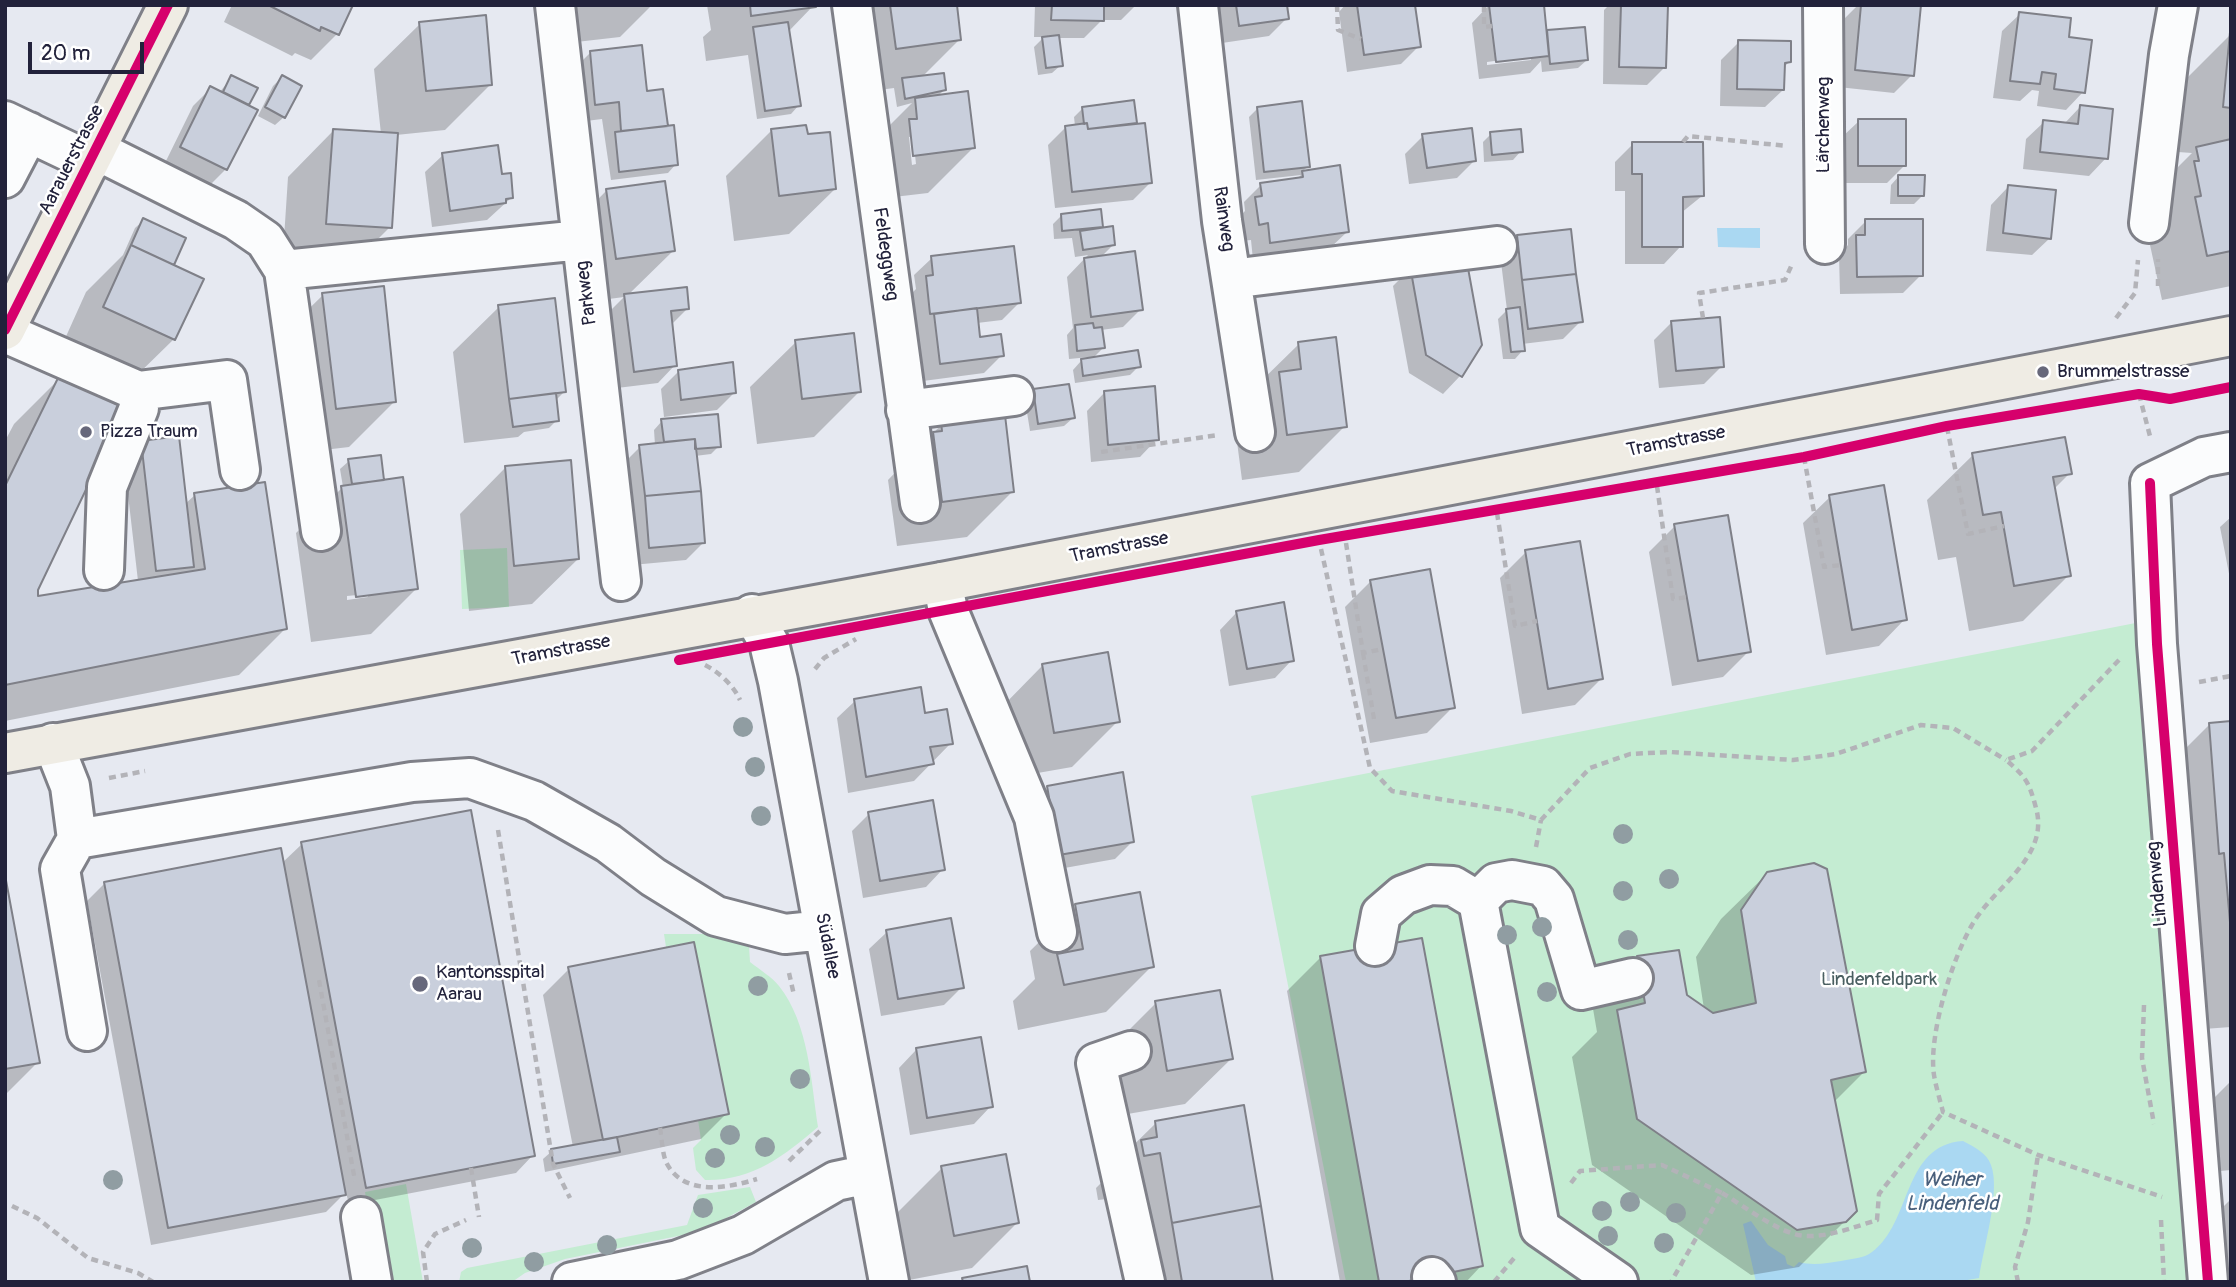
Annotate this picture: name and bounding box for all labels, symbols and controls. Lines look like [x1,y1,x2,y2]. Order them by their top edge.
scale bar [32,28,147,72]
text: 20 m [41,40,90,67]
street label: Lärchenweg [1813,77,1835,173]
street label: Aarauerstrasse [35,101,109,219]
street label: Rainweg [1207,185,1239,253]
street label: Feldeggweg [867,206,903,302]
street label: Parkweg [572,259,602,327]
place label: Brummelstrasse [2057,361,2189,383]
marker: Brummelstrasse [2035,364,2051,380]
place label: Pizza Traum [100,421,198,443]
street label: Tramstrasse [1625,421,1727,463]
marker: Pizza Traum [78,424,94,440]
street label: Tramstrasse [1068,527,1170,569]
street label: Tramstrasse [510,630,612,672]
street label: Lindenweg [2143,840,2173,928]
street label: Südallee [809,911,845,981]
place label: Kantonsspital Aarau [436,962,545,1006]
park label: Lindenfeldpark [1821,969,1937,991]
marker: Kantonsspital Aarau [410,974,430,994]
water label: Weiher Lindenfeld [1906,1168,1998,1218]

